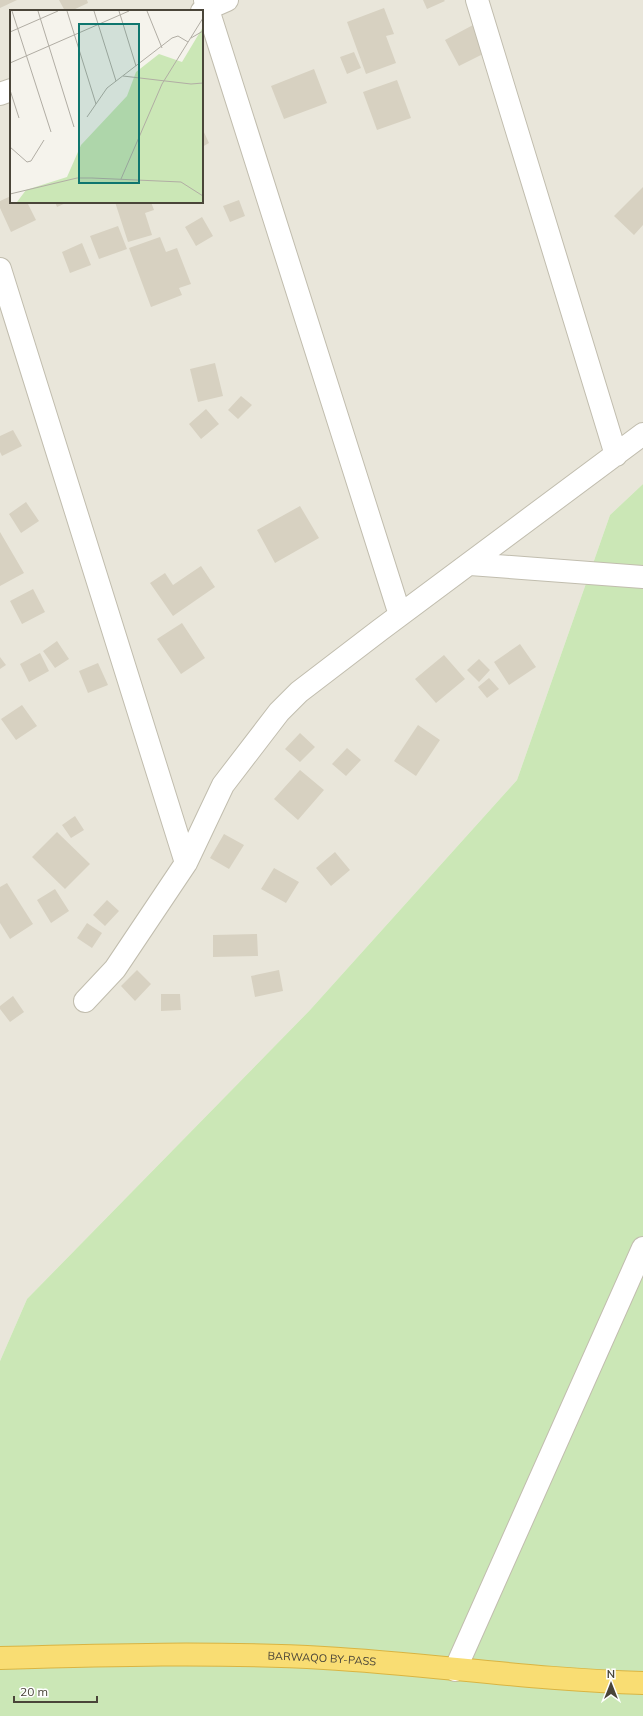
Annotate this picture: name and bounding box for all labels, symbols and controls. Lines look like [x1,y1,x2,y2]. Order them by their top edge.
inset map [10,10,203,203]
street label: BARWAQO BY-PASS [267,1649,377,1669]
north arrow [591,1664,631,1704]
text: N [607,1667,615,1681]
scale bar [14,1678,97,1704]
text: 20 m [20,1684,48,1699]

